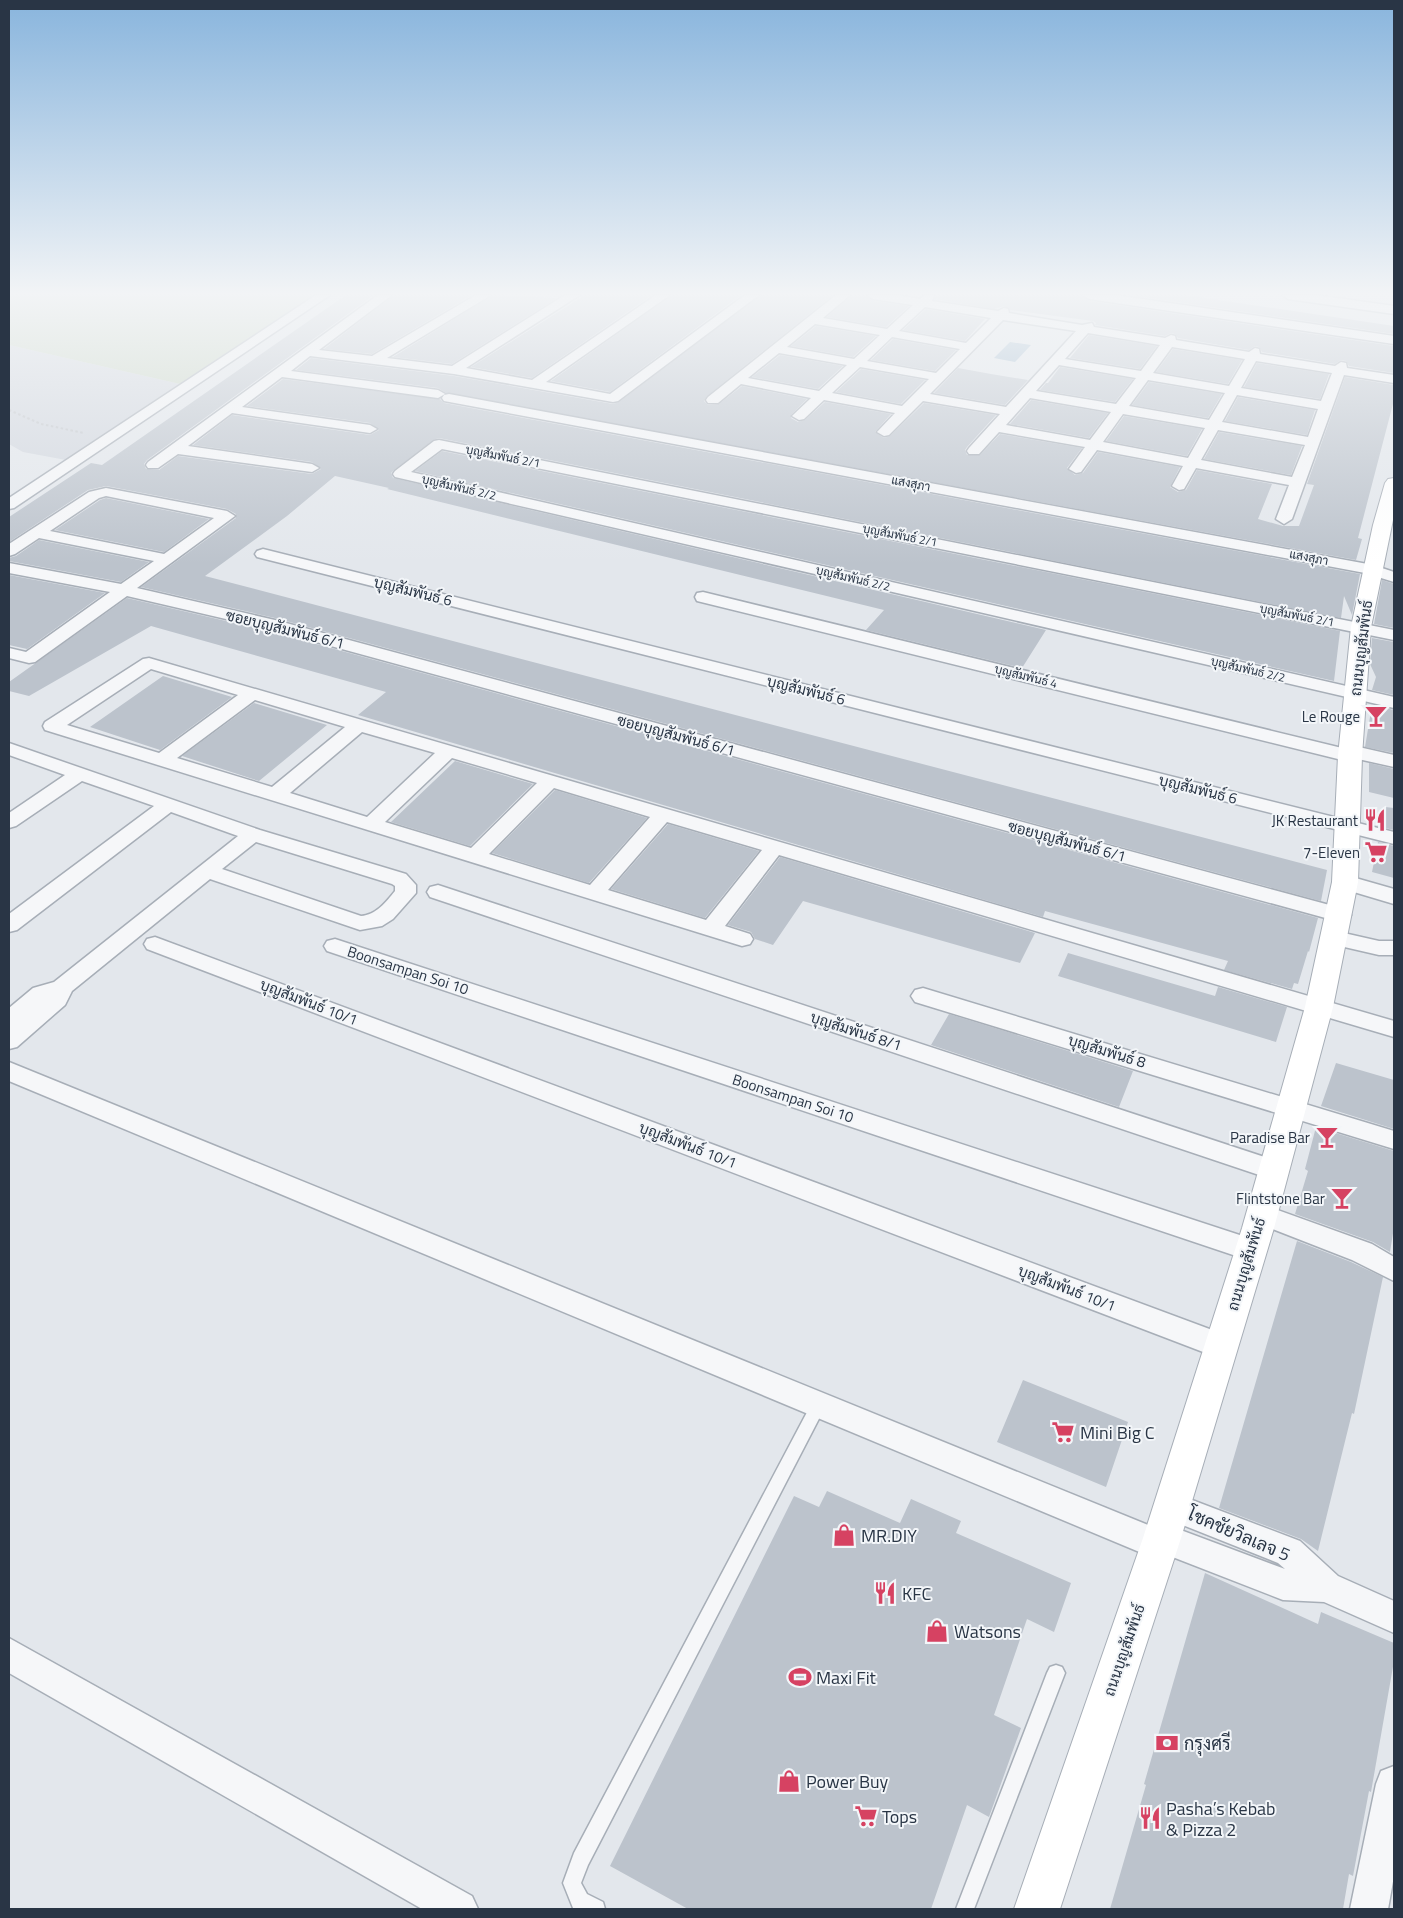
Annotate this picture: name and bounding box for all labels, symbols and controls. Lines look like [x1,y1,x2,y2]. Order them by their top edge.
street label: บุญสัมพันธ์ 2/1 [464,439,542,473]
street label: บุญสัมพันธ์ 2/2 [420,469,498,505]
street label: แสงสุภา [890,470,932,496]
street label: บุญสัมพันธ์ 2/1 [861,518,939,552]
street label: แสงสุภา [1288,544,1330,570]
street label: บุญสัมพันธ์ 2/2 [814,560,892,596]
street label: บุญสัมพันธ์ 6 [371,570,455,612]
street label: บุญสัมพันธ์ 2/1 [1258,598,1336,632]
street label: ถนนบุญสัมพันธ์ [1344,599,1378,697]
street label: ซอยบุญสัมพันธ์ 6/1 [223,603,347,655]
street label: บุญสัมพันธ์ 2/2 [1209,651,1287,687]
street label: บุญสัมพันธ์ 4 [993,659,1060,693]
street label: บุญสัมพันธ์ 6 [764,669,848,711]
bar icon: Le Rouge [1363,703,1389,729]
place label: Le Rouge [1302,705,1360,728]
street label: ซอยบุญสัมพันธ์ 6/1 [614,708,738,762]
street label: บุญสัมพันธ์ 6 [1156,768,1240,810]
restaurant icon: JK Restaurant [1362,807,1388,833]
place label: JK Restaurant [1271,809,1359,832]
street label: ซอยบุญสัมพันธ์ 6/1 [1005,814,1129,868]
supermarket icon: 7-Eleven [1363,839,1389,865]
place label: 7-Eleven [1303,841,1360,864]
street label: Boonsampan Soi 10 [344,940,472,1000]
street label: บุญสัมพันธ์ 10/1 [257,973,361,1031]
street label: บุญสัมพันธ์ 8/1 [807,1005,905,1057]
street label: บุญสัมพันธ์ 8 [1065,1028,1149,1074]
street label: Boonsampan Soi 10 [729,1068,857,1128]
street label: บุญสัมพันธ์ 10/1 [636,1116,740,1174]
bar icon: Paradise Bar [1314,1124,1340,1150]
place label: Paradise Bar [1230,1126,1310,1149]
bar icon: Flintstone Bar [1329,1185,1355,1211]
place label: Flintstone Bar [1236,1187,1325,1210]
street label: ถนนบุญสัมพันธ์ [1221,1215,1271,1313]
street label: บุญสัมพันธ์ 10/1 [1015,1259,1119,1317]
supermarket icon: Mini Big C [1050,1419,1076,1445]
place label: Mini Big C [1080,1419,1155,1446]
street label: โชคชัยวิลเลจ 5 [1182,1500,1295,1568]
shop icon: MR.DIY [831,1522,857,1548]
place label: MR.DIY [861,1522,917,1549]
restaurant icon: KFC [872,1580,898,1606]
place label: KFC [902,1580,932,1607]
street label: ถนนบุญสัมพันธ์ [1097,1601,1151,1699]
shop icon: Watsons [924,1618,950,1644]
place label: Watsons [954,1618,1021,1645]
sports icon: Maxi Fit [787,1664,813,1690]
place label: Maxi Fit [816,1664,877,1691]
bank icon: กรุงศรี [1154,1730,1180,1756]
place label: กรุงศรี [1184,1730,1231,1757]
shop icon: Power Buy [776,1768,802,1794]
place label: Power Buy [806,1768,889,1795]
place label: Pasha’s Kebab & Pizza 2 [1166,1795,1276,1843]
supermarket icon: Tops [853,1803,879,1829]
place label: Tops [882,1803,917,1830]
restaurant icon: Pasha’s Kebab & Pizza 2 [1137,1805,1163,1831]

